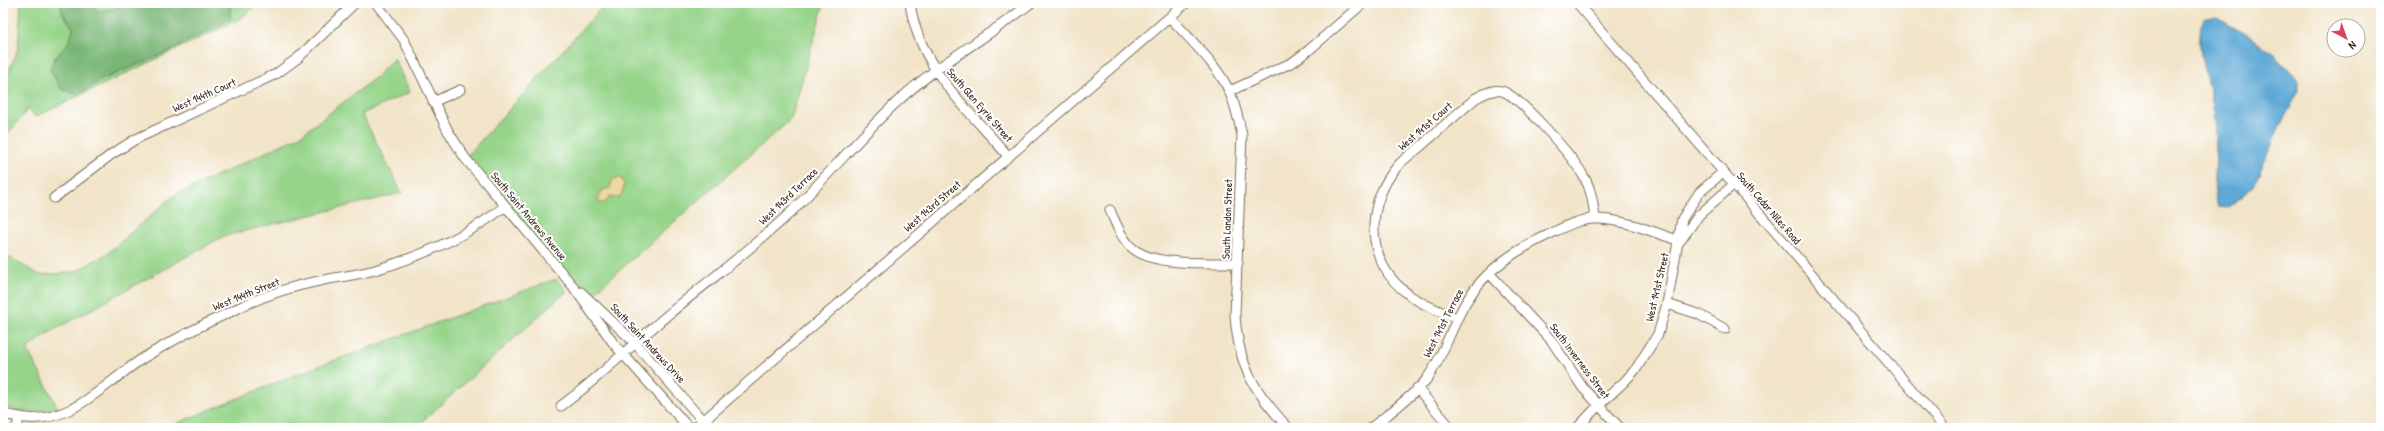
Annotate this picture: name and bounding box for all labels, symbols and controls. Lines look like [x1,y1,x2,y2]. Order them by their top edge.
north arrow [2326,18,2366,58]
text: N [2346,38,2359,53]
street label: South Glen Eyrie Street [944,65,1016,145]
street label: West 144th Court [170,75,238,115]
street label: West 141st Court [1395,99,1455,153]
street label: West 143rd Terrace [756,164,821,228]
street label: South Saint Andrews Avenue [488,169,570,263]
street label: South Cedar Niles Road [1734,169,1805,247]
street label: West 143rd Street [900,177,964,235]
street label: South Landon Street [1219,179,1235,259]
street label: West 141st Street [1642,251,1672,323]
street label: West 144th Street [211,274,281,314]
street label: West 141st Terrace [1420,286,1467,360]
street label: South Saint Andrews Drive [608,300,689,386]
street label: South Inverness Street [1547,320,1613,402]

